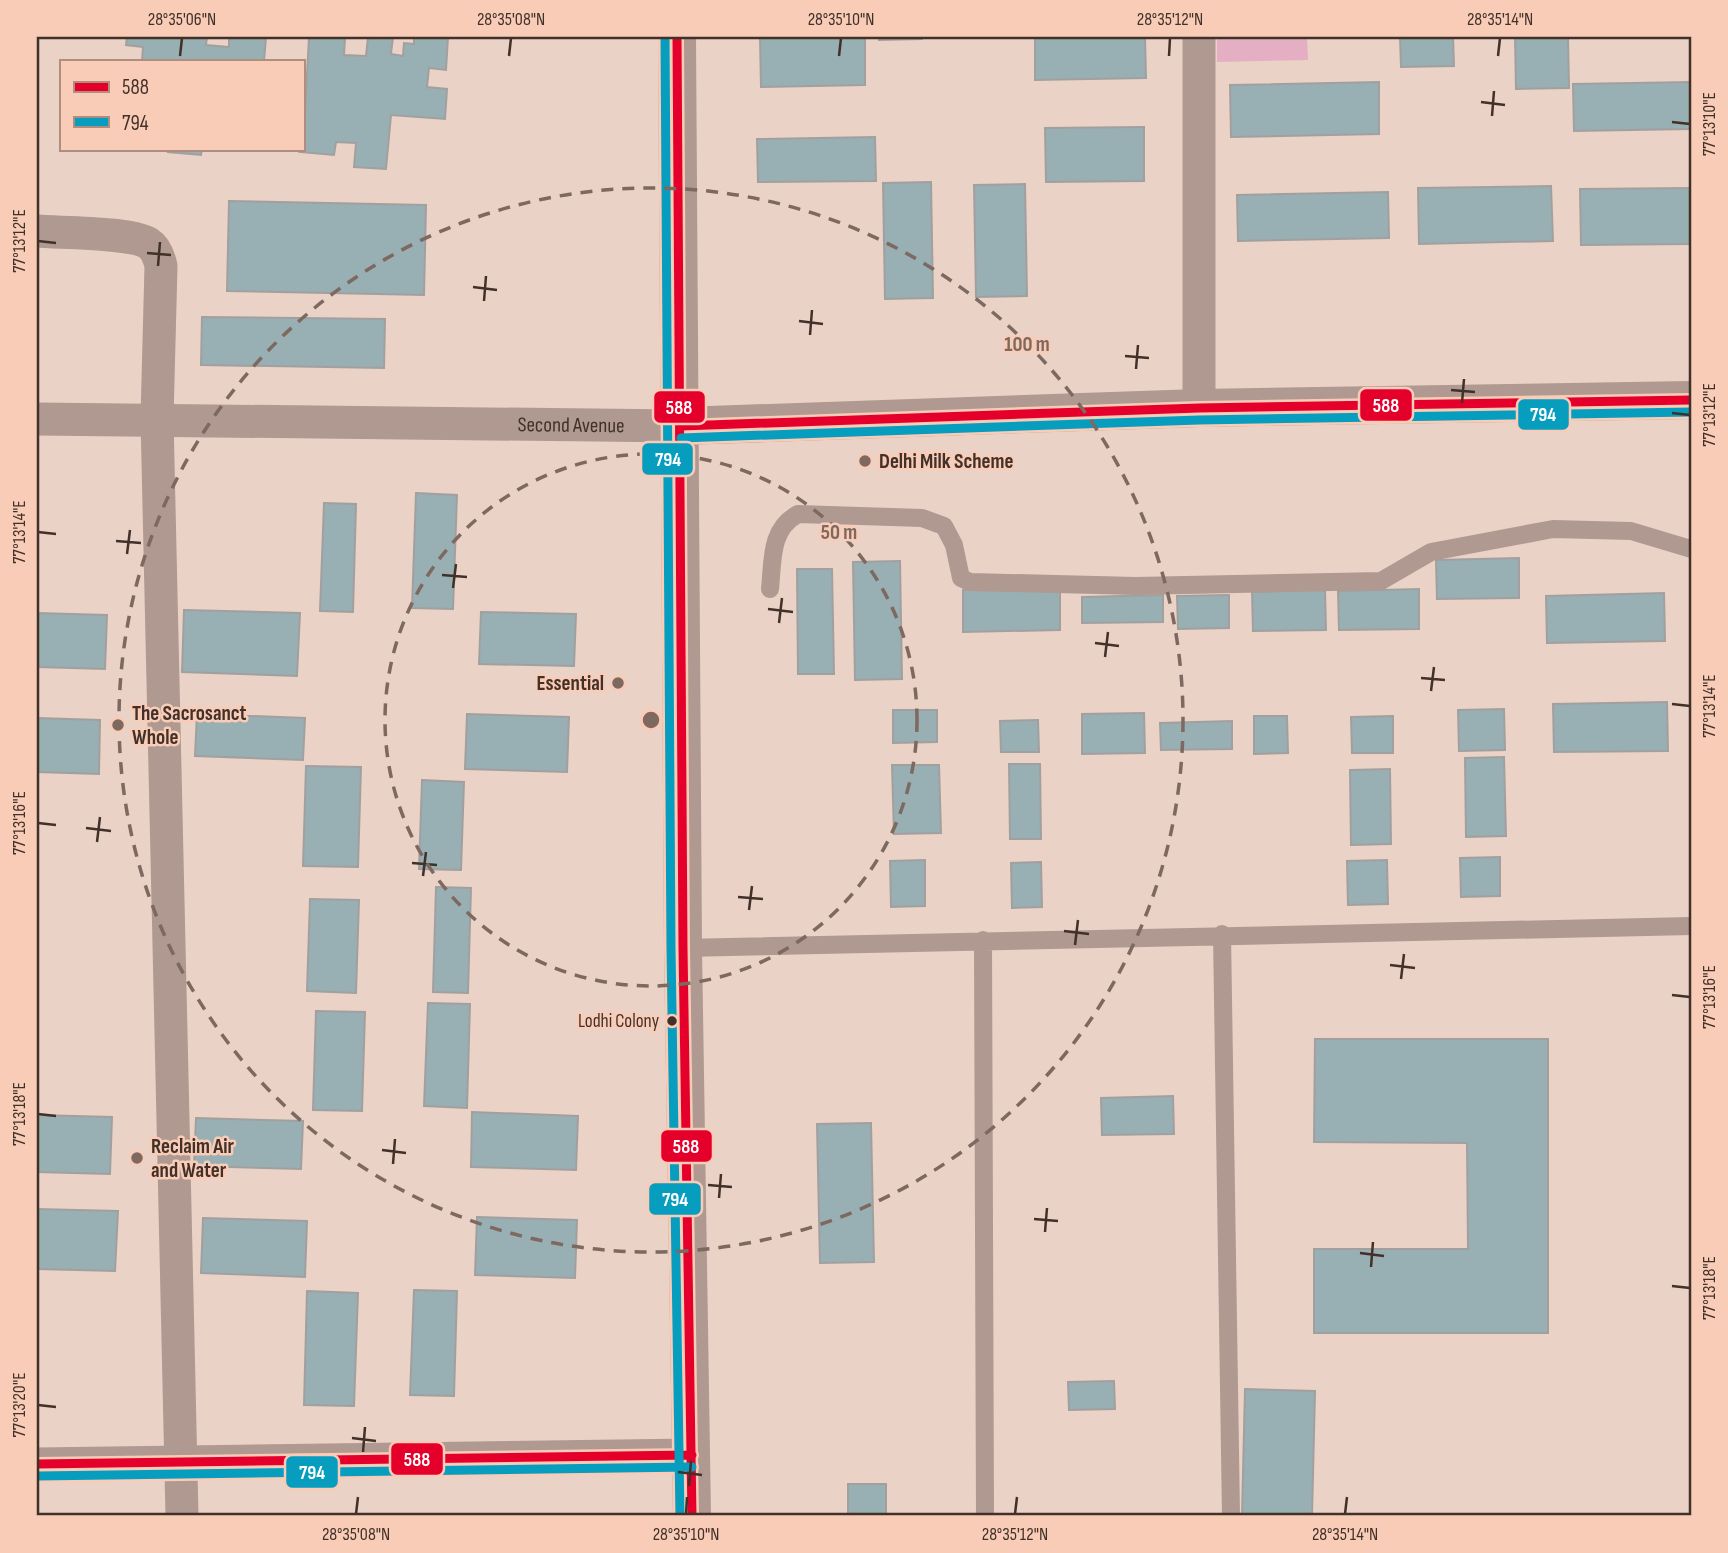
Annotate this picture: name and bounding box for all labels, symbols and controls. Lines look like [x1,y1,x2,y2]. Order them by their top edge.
text: 28°35'06"N [148,9,216,30]
text: 28°35'08"N [477,9,545,30]
text: 28°35'10"N [808,9,874,30]
text: 28°35'12"N [1137,9,1203,30]
text: 28°35'14"N [1467,9,1533,30]
legend [60,60,304,150]
text: 588 [122,75,149,100]
text: 77°13'10"E [1699,92,1720,156]
text: 794 [122,111,149,136]
text: 77°13'12"E [9,209,30,273]
text: 100 m [1004,332,1050,357]
text: 77°13'12"E [1699,383,1720,447]
line badge: 588 [1359,388,1413,422]
line badge: 588 [653,390,706,424]
text: 588 [1373,395,1399,418]
text: 588 [666,397,692,420]
line badge: 794 [1517,398,1570,431]
text: 794 [1530,404,1556,427]
street label: Second Avenue [517,412,625,438]
line badge: 794 [641,442,694,476]
text: 794 [655,449,681,472]
place label: Delhi Milk Scheme [879,449,1013,474]
marker: Delhi Milk Scheme [857,453,873,469]
text: 77°13'14"E [9,500,30,564]
text: 50 m [821,520,857,545]
place label: Essential [536,671,604,696]
text: 77°13'14"E [1699,674,1720,738]
marker: Essential [610,675,626,691]
place label: The Sacrosanct Whole [132,701,247,750]
centre of rings [639,708,663,732]
marker: The Sacrosanct Whole [110,717,126,733]
text: 77°13'16"E [9,791,30,855]
text: 77°13'16"E [1699,965,1720,1029]
place label: Lodhi Colony [578,1010,660,1033]
marker: Lodhi Colony [665,1014,679,1028]
text: 77°13'18"E [9,1082,30,1146]
line badge: 588 [660,1129,713,1163]
place label: Reclaim Air and Water [151,1134,234,1183]
text: 588 [673,1136,699,1159]
marker: Reclaim Air and Water [129,1150,145,1166]
line badge: 794 [648,1182,702,1216]
text: 794 [662,1189,688,1212]
text: 77°13'18"E [1699,1256,1720,1320]
text: 77°13'20"E [9,1372,30,1438]
line badge: 588 [390,1442,444,1476]
text: 588 [404,1449,430,1472]
line badge: 794 [285,1455,339,1489]
text: 794 [299,1462,325,1485]
text: 28°35'08"N [322,1524,390,1545]
text: 28°35'10"N [653,1524,719,1545]
text: 28°35'12"N [982,1524,1048,1545]
text: 28°35'14"N [1312,1524,1378,1545]

